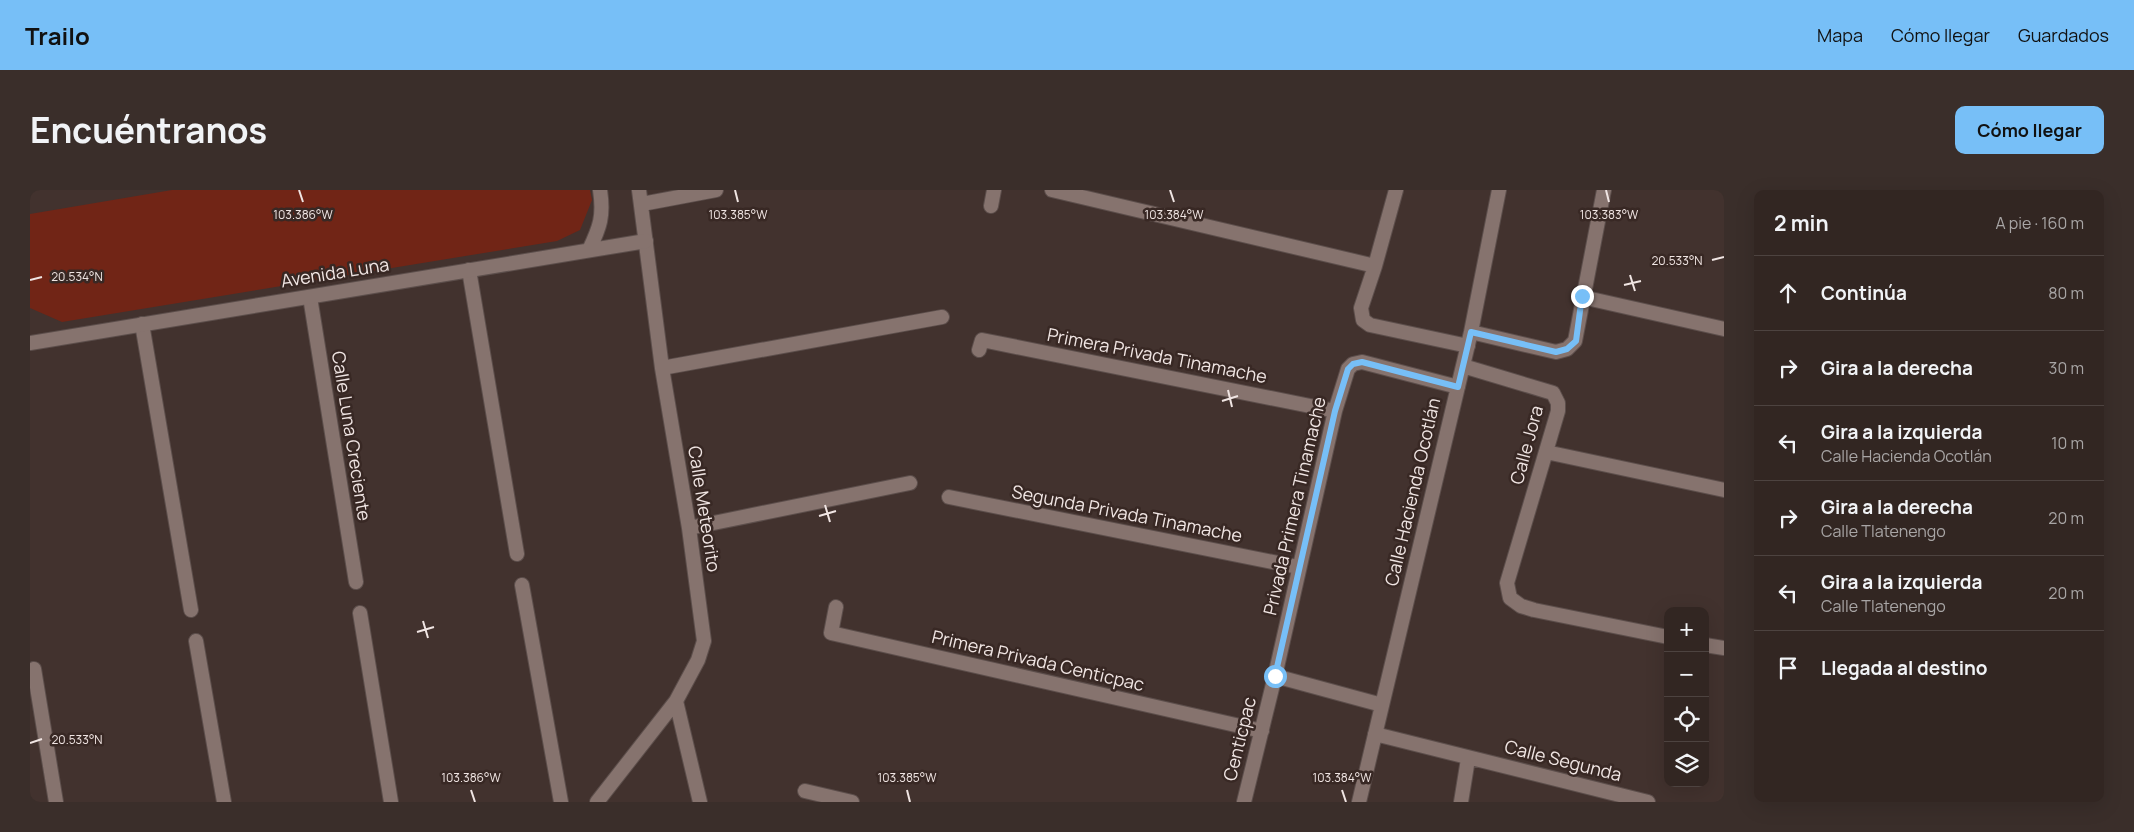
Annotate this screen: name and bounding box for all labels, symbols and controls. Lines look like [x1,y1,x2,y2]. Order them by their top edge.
text: Trailo [25,19,90,52]
text: Mapa [1817,23,1863,47]
text: Cómo llegar [1891,23,1990,47]
text: Guardados [2018,23,2109,47]
text: Encuéntranos [30,106,267,154]
button: Cómo llegar [1955,106,2104,154]
text: 103.386°W [273,206,333,223]
text: 103.385°W [709,206,768,223]
text: 103.384°W [1145,206,1204,223]
text: 103.383°W [1580,206,1639,223]
text: 2 min [1774,209,1829,237]
text: A pie · 160 m [1995,212,2084,234]
street label: Avenida Luna [279,252,391,292]
text: 20.533°N [1651,252,1703,269]
text: 20.534°N [51,268,103,285]
icon: ahead [1774,279,1802,307]
text: Continúa [1821,280,1907,306]
text: 80 m [2048,282,2084,304]
route end [1571,285,1594,308]
street label: Primera Privada Tinamache [1045,322,1269,388]
street label: Calle Luna Creciente [327,349,377,522]
icon: right [1774,354,1802,382]
text: Gira a la derecha [1821,355,1973,381]
text: 30 m [2049,357,2084,379]
street label: Privada Primera Tinamache [1257,394,1331,617]
street label: Calle Hacienda Ocotlán [1379,395,1445,588]
street label: Calle Jora [1504,403,1548,487]
text: Gira a la izquierda [1821,419,1982,445]
icon: left [1774,429,1802,457]
text: 10 m [2051,432,2084,454]
street label: Calle Meteorito [683,444,727,574]
text: Calle Hacienda Ocotlán [1821,445,1992,467]
street label: Segunda Privada Tinamache [1010,479,1245,547]
text: Gira a la derecha [1821,494,1973,520]
icon: right [1774,504,1802,532]
text: 20 m [2048,507,2084,529]
text: Calle Tlatenengo [1821,520,1946,542]
text: Gira a la izquierda [1821,569,1982,595]
icon: left [1774,579,1802,607]
text: 20 m [2048,582,2084,604]
text: Calle Tlatenengo [1821,595,1946,617]
map controls [1664,607,1709,787]
button: + [1664,607,1709,652]
street label: Primera Privada Centicpac [930,624,1147,696]
button: − [1664,652,1709,697]
icon: arrive [1774,654,1802,682]
text: Llegada al destino [1821,655,1988,681]
route start [1264,665,1287,688]
street label: Centicpac [1217,694,1261,783]
button: locate [1664,697,1709,742]
text: 20.533°N [51,731,103,748]
street label: Calle Segunda [1502,734,1624,786]
button: layers [1664,742,1709,787]
text: 103.386°W [441,769,501,786]
text: 103.385°W [878,769,937,786]
text: 103.384°W [1313,769,1372,786]

